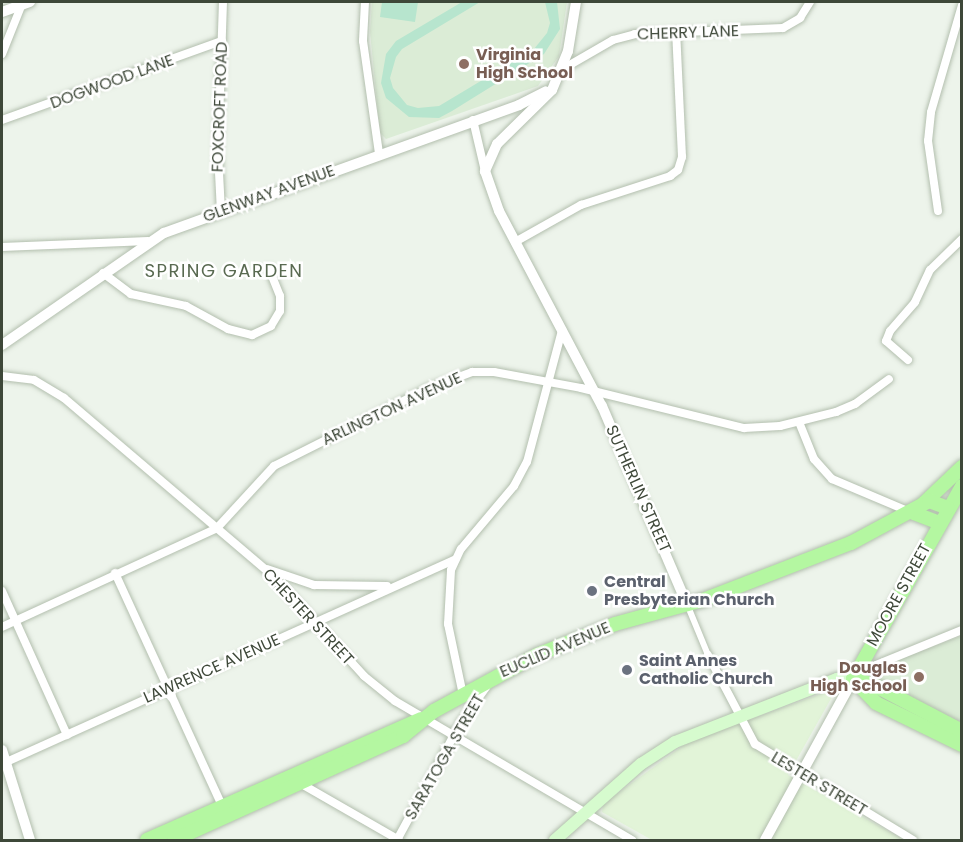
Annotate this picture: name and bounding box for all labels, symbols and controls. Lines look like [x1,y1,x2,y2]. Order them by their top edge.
street label: CHERRY LANE [637,22,739,44]
street label: FOXCROFT ROAD [208,41,232,173]
place label: Virginia High School [476,45,573,83]
street label: DOGWOOD LANE [48,51,176,113]
marker: Virginia High School [457,57,471,71]
street label: GLENWAY AVENUE [200,161,338,227]
district label: SPRING GARDEN [144,260,304,282]
street label: ARLINGTON AVENUE [319,368,465,450]
street label: SUTHERLIN STREET [601,422,675,556]
street label: MOORE STREET [863,540,935,650]
street label: CHESTER STREET [258,565,358,669]
place label: Central Presbyterian Church [604,572,775,610]
marker: Central Presbyterian Church [585,584,599,598]
street label: EUCLID AVENUE [497,618,613,682]
street label: LAWRENCE AVENUE [141,630,283,708]
place label: Saint Annes Catholic Church [639,651,773,689]
place label: Douglas High School [810,658,907,696]
marker: Saint Annes Catholic Church [620,663,634,677]
marker: Douglas High School [912,670,926,684]
street label: SARATOGA STREET [401,691,489,823]
street label: LESTER STREET [768,748,870,820]

